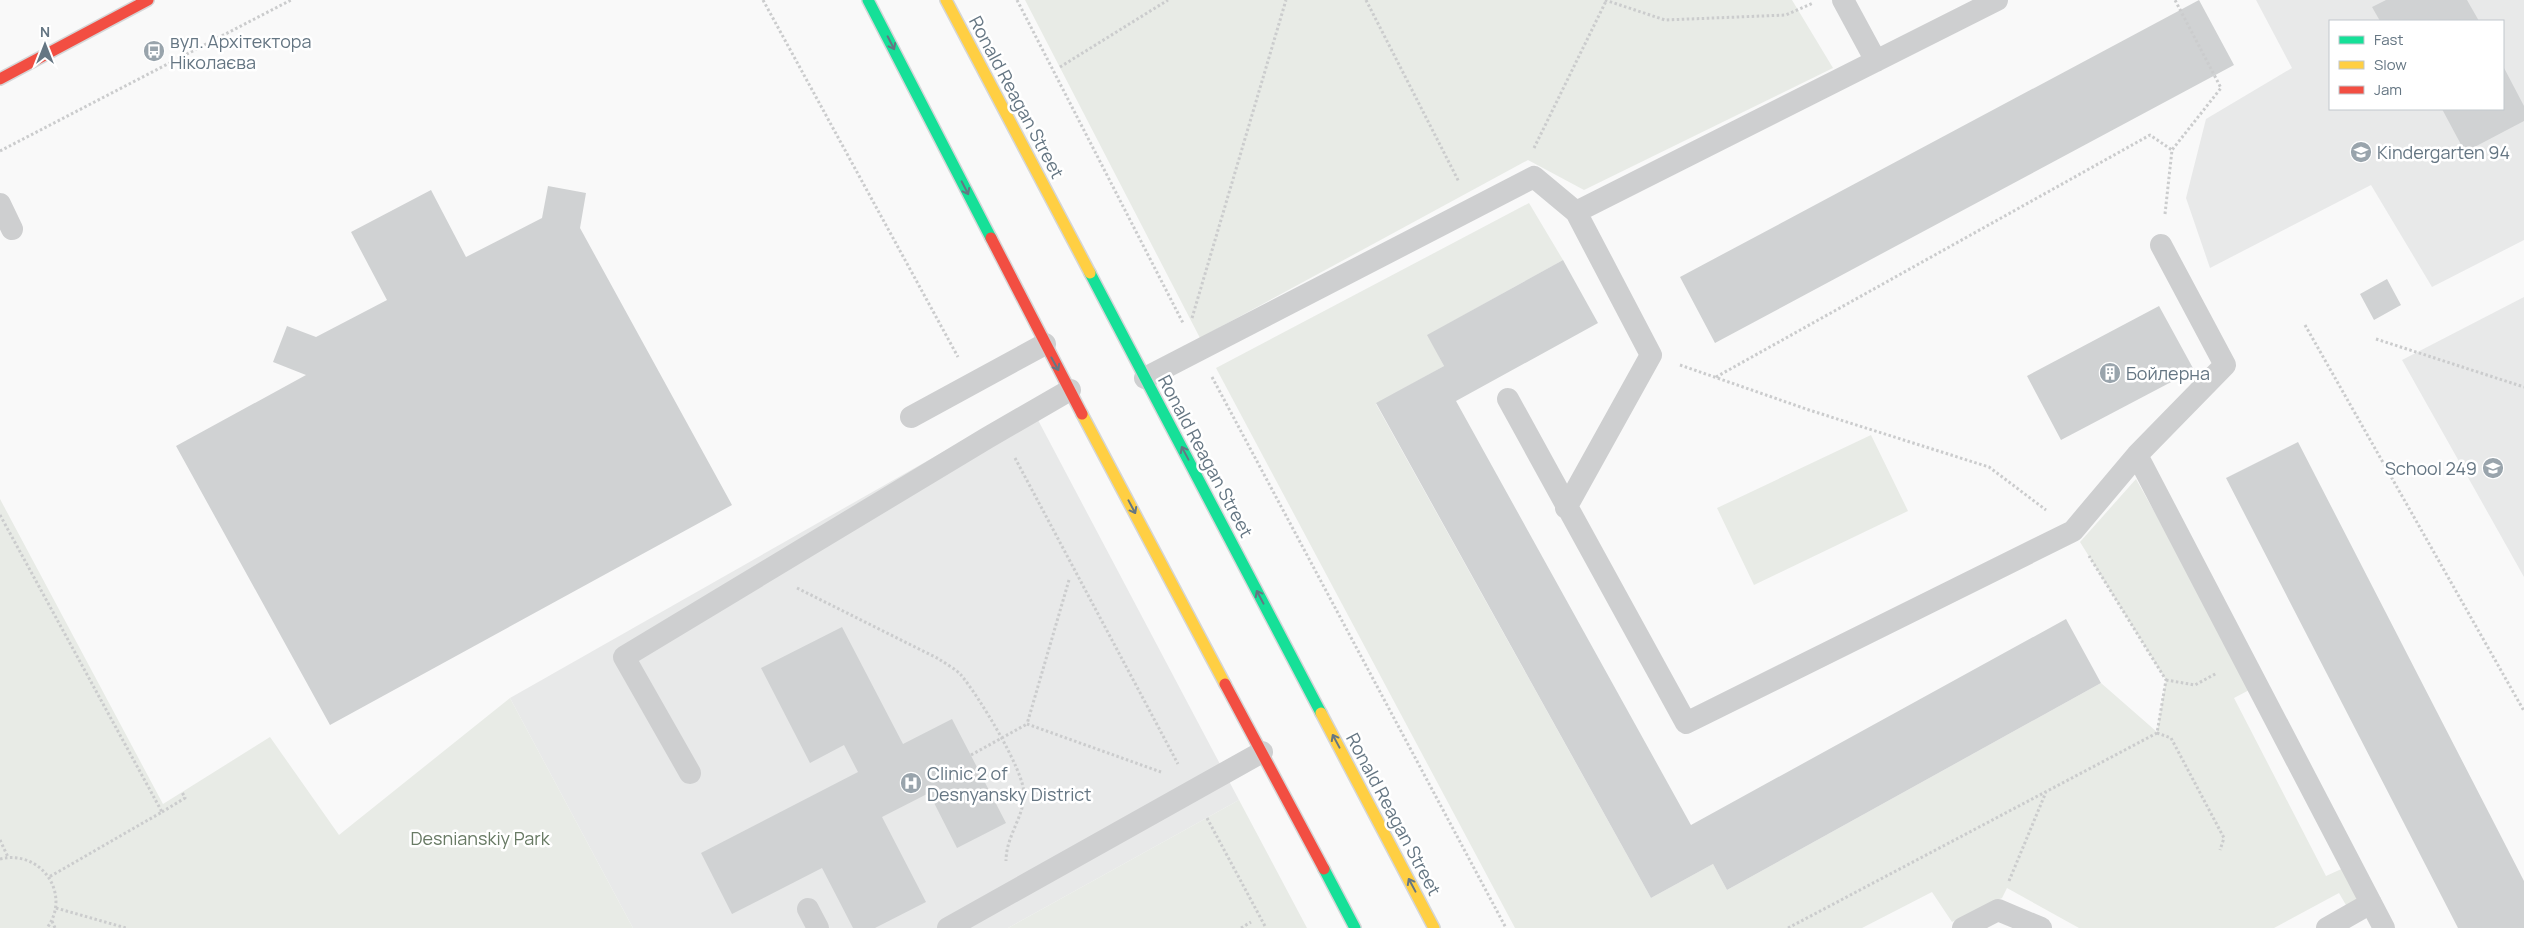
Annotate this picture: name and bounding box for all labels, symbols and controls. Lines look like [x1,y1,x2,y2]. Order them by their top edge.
street label: Ronald Reagan Street [964,12,1070,182]
north arrow [20,20,70,70]
legend [2329,20,2504,110]
text: N [40,22,50,41]
place label: вул. Архітектора Ніколаєва [170,29,312,74]
text: Fast [2374,29,2403,50]
one-way arrow [886,36,896,51]
bus stop icon: вул. Архітектора Ніколаєва [142,39,166,63]
text: Slow [2374,54,2407,75]
text: Jam [2374,79,2402,100]
school or university icon: Kindergarten 94 [2349,140,2373,164]
place label: Kindergarten 94 [2377,140,2510,164]
one-way arrow [961,180,970,195]
one-way arrow [1051,356,1061,370]
building icon: Бойлерна [2098,361,2122,385]
place label: Бойлерна [2126,361,2210,385]
street label: Ronald Reagan Street [1153,371,1259,541]
one-way arrow [1180,446,1190,461]
place label: School 249 [2385,456,2477,480]
school or university icon: School 249 [2481,456,2505,480]
one-way arrow [1128,499,1137,514]
one-way arrow [1255,590,1264,605]
street label: Ronald Reagan Street [1341,729,1447,899]
one-way arrow [1331,734,1340,749]
place label: Clinic 2 of Desnyansky District [927,761,1092,806]
hospital icon: Clinic 2 of Desnyansky District [899,771,923,795]
park label: Desnianskiy Park [410,826,551,850]
one-way arrow [1407,878,1416,893]

